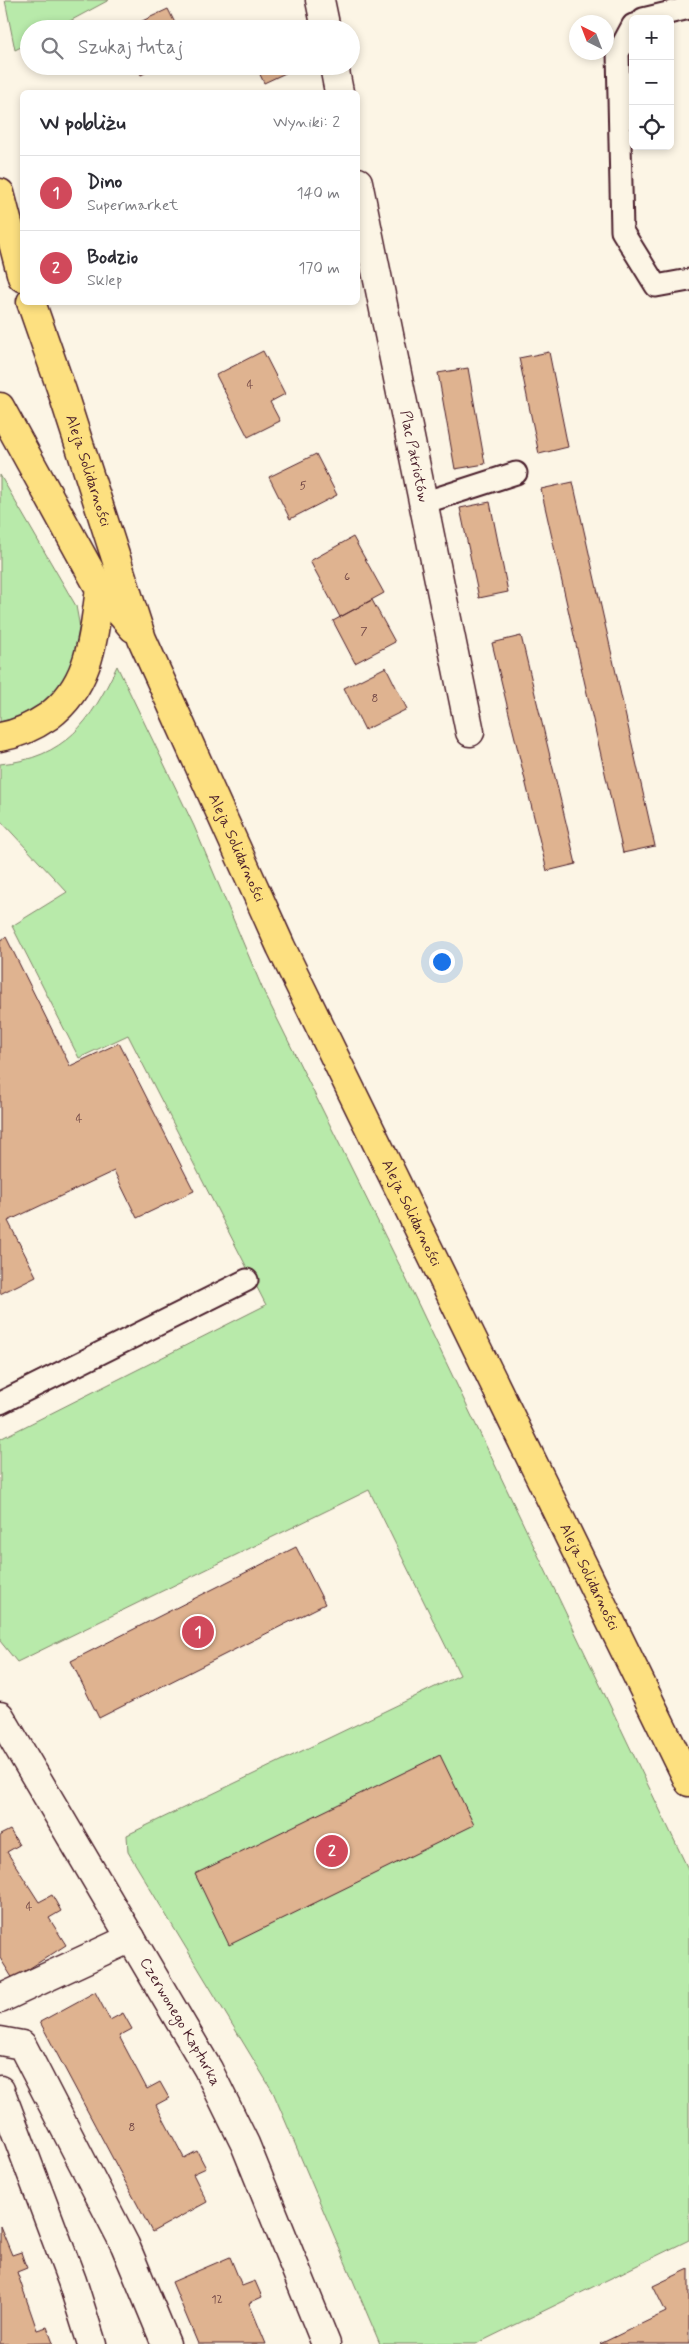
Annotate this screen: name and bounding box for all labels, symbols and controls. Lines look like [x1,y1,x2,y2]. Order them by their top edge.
north arrow [569,15,614,60]
map controls [629,15,674,150]
button: + [629,15,674,60]
search box [20,20,360,75]
icon: search [38,34,66,62]
text: Szukaj tutaj [78,35,183,60]
button: − [629,60,674,105]
button: locate [629,105,674,150]
text: W pobliżu [40,109,126,137]
text: Wyniki: 2 [273,112,340,133]
text: Dino [87,170,122,195]
text: 1 [52,183,60,204]
text: 140 m [296,183,340,204]
text: Supermarket [87,195,178,216]
text: Bodzio [87,245,138,270]
text: 2 [52,258,60,279]
text: 170 m [298,258,340,279]
text: Sklep [87,270,122,291]
house number: 4 [247,377,254,393]
street label: Plac Patriotów [395,409,433,504]
street label: Aleja Solidarności [60,412,115,529]
house number: 5 [299,478,307,494]
house number: 6 [344,569,350,585]
house number: 7 [360,624,368,640]
house number: 8 [372,691,378,707]
street label: Aleja Solidarności [203,791,269,905]
your location [429,949,455,975]
house number: 4 [76,1111,83,1127]
street label: Aleja Solidarności [376,1156,446,1270]
street label: Aleja Solidarności [554,1520,623,1634]
pin: 1 [182,1613,214,1651]
pin: 2 [316,1832,348,1870]
house number: 4 [26,1899,33,1915]
street label: Czerwonego Kapturka [135,1954,225,2090]
house number: 8 [129,2120,135,2136]
house number: 12 [211,2292,223,2308]

